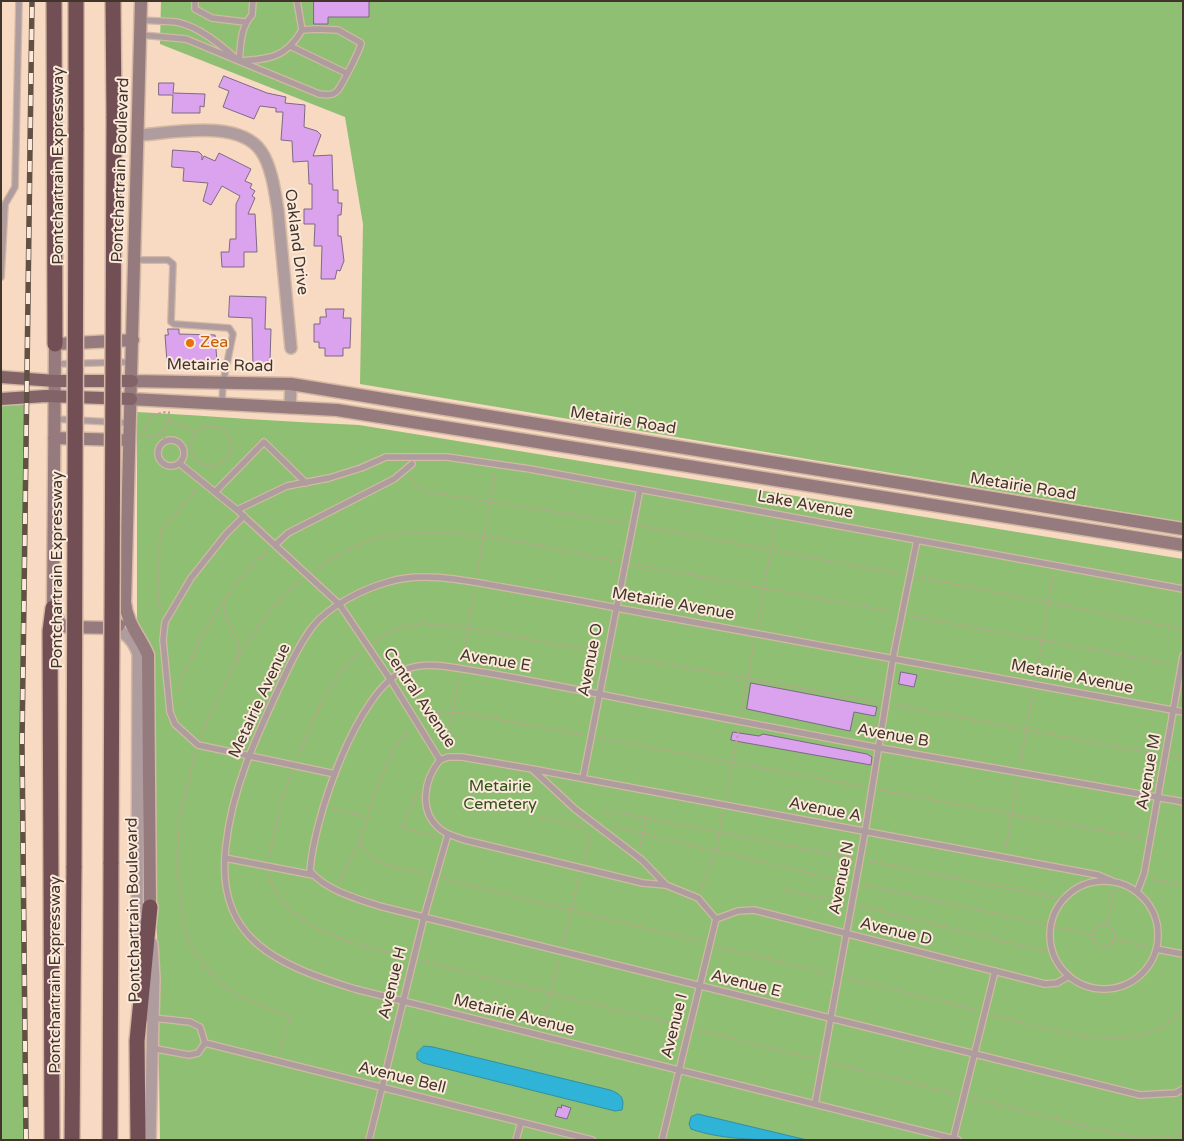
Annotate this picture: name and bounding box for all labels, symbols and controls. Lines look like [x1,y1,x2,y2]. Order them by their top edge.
street label: Pontchartrain Expressway [49,67,69,265]
street label: Pontchartrain Boulevard [108,77,134,263]
street label: Oakland Drive [280,188,312,296]
place label: Zea [200,333,228,353]
marker: Zea [184,337,196,349]
street label: Metairie Road [166,355,274,377]
street label: Metairie Road [569,403,677,439]
street label: Metairie Road [969,469,1077,505]
street label: Pontchartrain Expressway [48,471,68,669]
street label: Lake Avenue [755,487,855,523]
street label: Metairie Avenue [610,584,736,624]
street label: Avenue O [574,622,608,698]
street label: Metairie Avenue [225,641,295,761]
street label: Central Avenue [379,645,459,751]
street label: Avenue E [458,646,532,676]
street label: Metairie Avenue [1009,656,1135,698]
street label: Avenue B [856,720,930,752]
street label: Avenue M [1133,732,1165,812]
park label: Metairie Cemetery [463,777,537,815]
street label: Avenue A [787,794,863,826]
street label: Pontchartrain Boulevard [123,817,145,1003]
street label: Avenue N [825,840,859,916]
street label: Pontchartrain Expressway [46,876,66,1074]
street label: Avenue D [858,914,934,950]
street label: Avenue H [375,945,411,1021]
street label: Avenue E [709,966,783,1002]
street label: Metairie Avenue [452,991,576,1039]
street label: Avenue I [658,992,692,1060]
street label: Avenue Bell [356,1058,448,1098]

